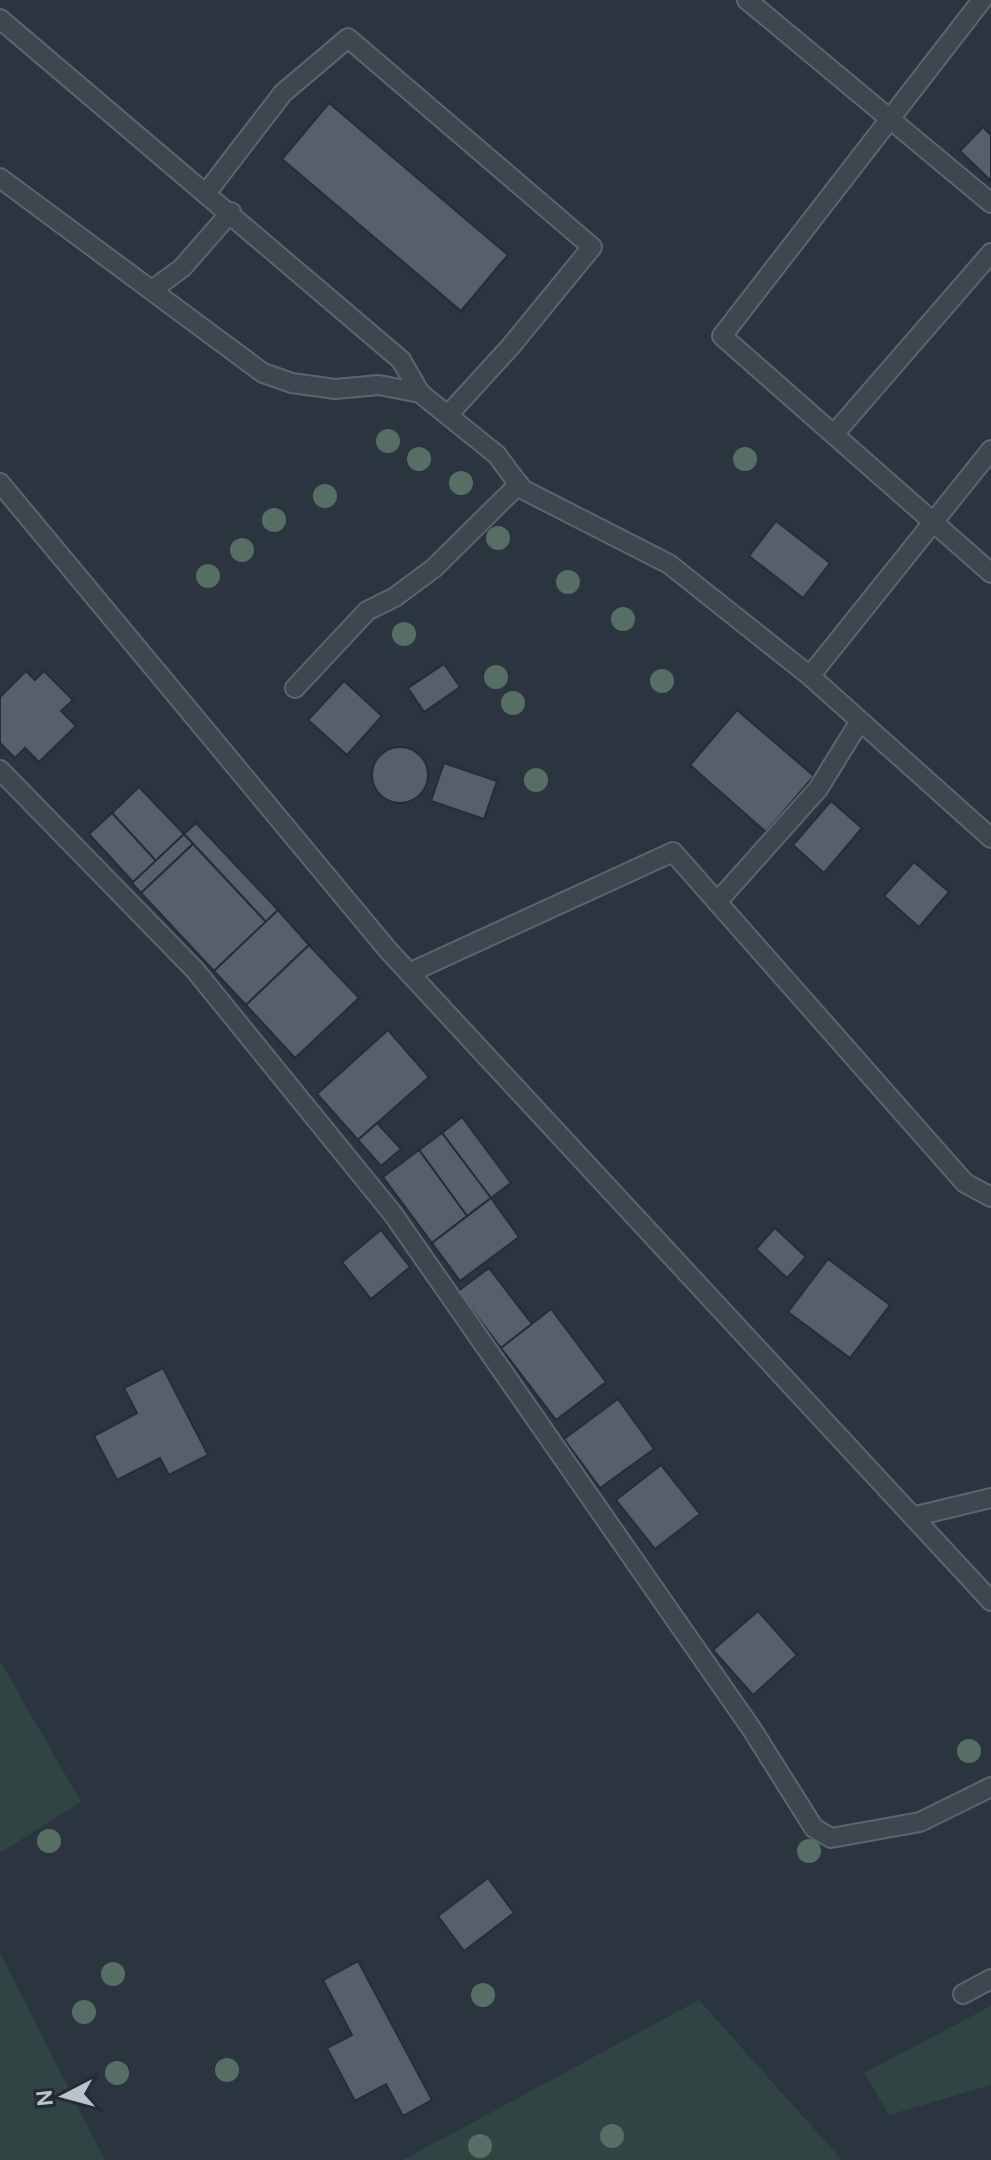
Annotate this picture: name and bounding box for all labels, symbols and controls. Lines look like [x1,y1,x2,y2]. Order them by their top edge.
north arrow [24,2056,104,2136]
text: N [29,2089,60,2108]

